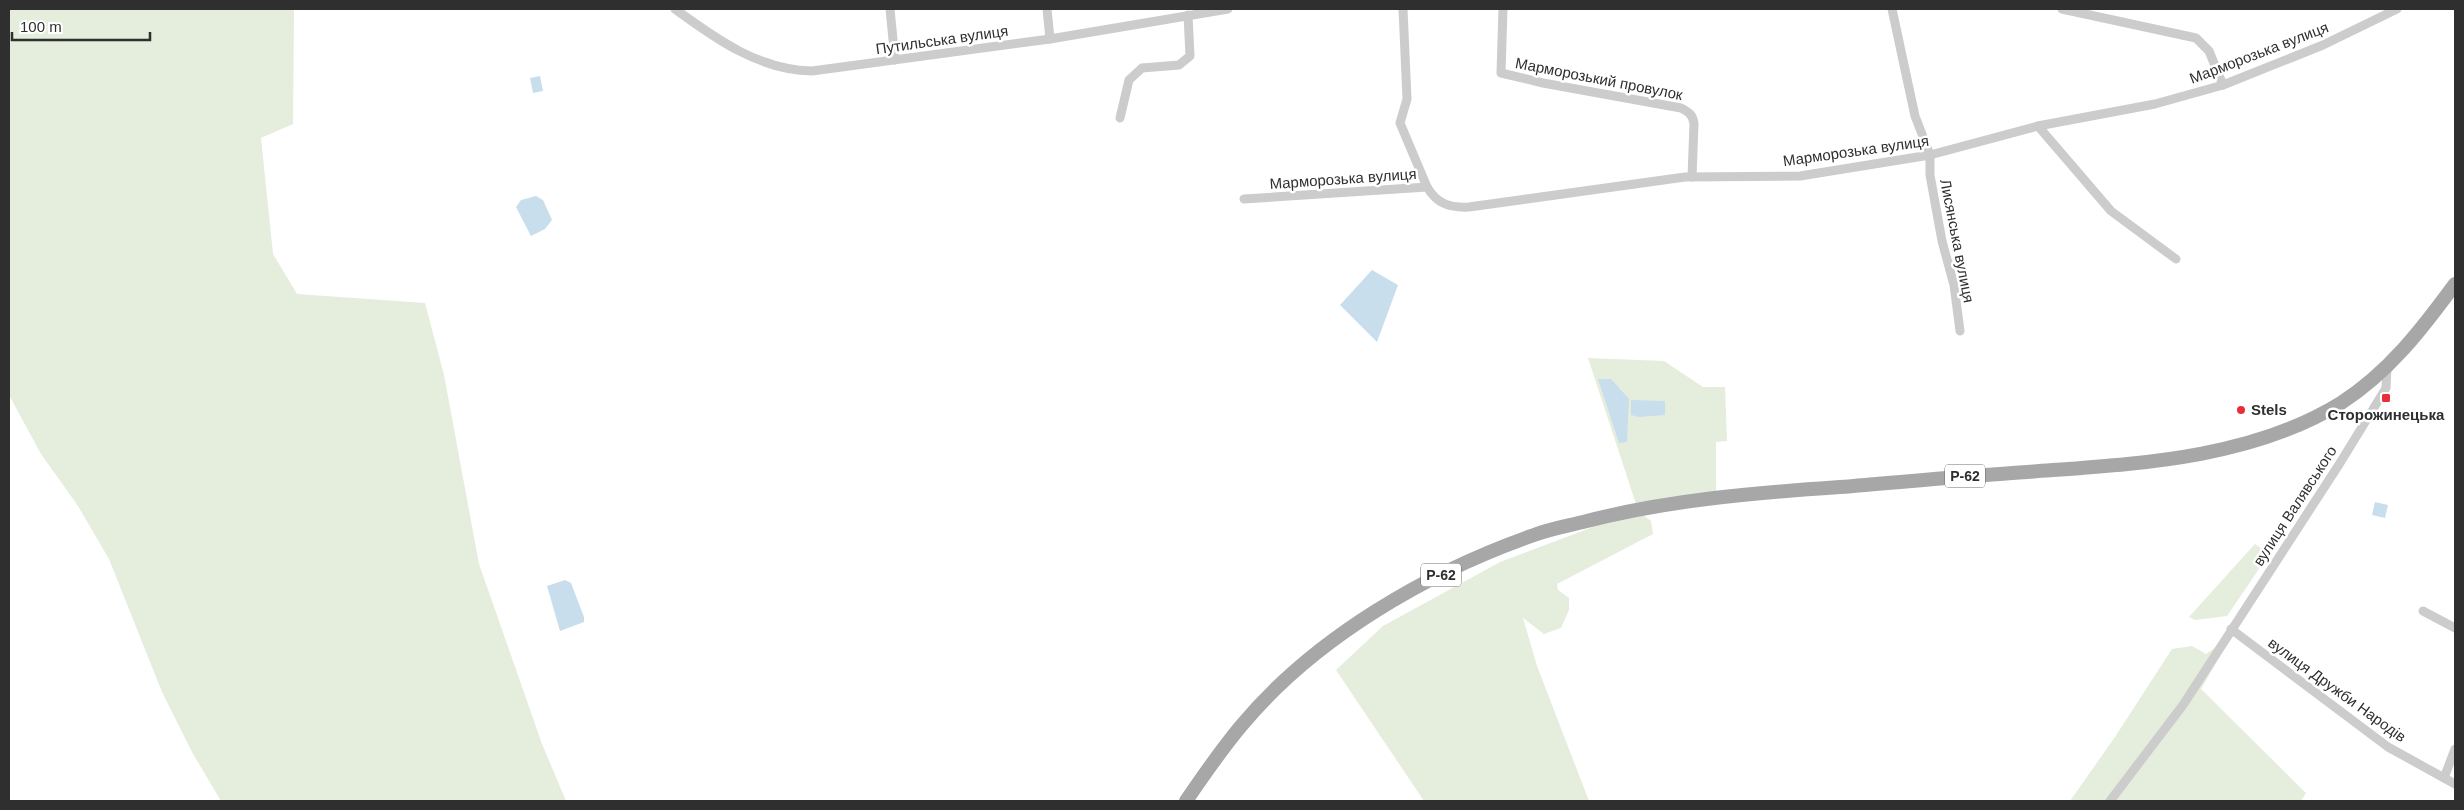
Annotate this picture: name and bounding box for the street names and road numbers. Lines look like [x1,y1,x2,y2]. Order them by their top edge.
street label: Марморозька вулиця [2187,18,2331,87]
street label: Путильська вулиця [875,22,1009,57]
street label: Марморозький провулок [1514,54,1685,103]
street label: Марморозька вулиця [1782,132,1930,169]
street label: Марморозька вулиця [1269,165,1417,192]
street label: Лисянська вулиця [1937,178,1978,304]
street label: вулиця Валявського [2249,443,2340,569]
road number: Р-62 [1945,464,1985,488]
road number: Р-62 [1421,564,1461,586]
street label: вулиця Дружби Народів [2265,634,2409,745]

